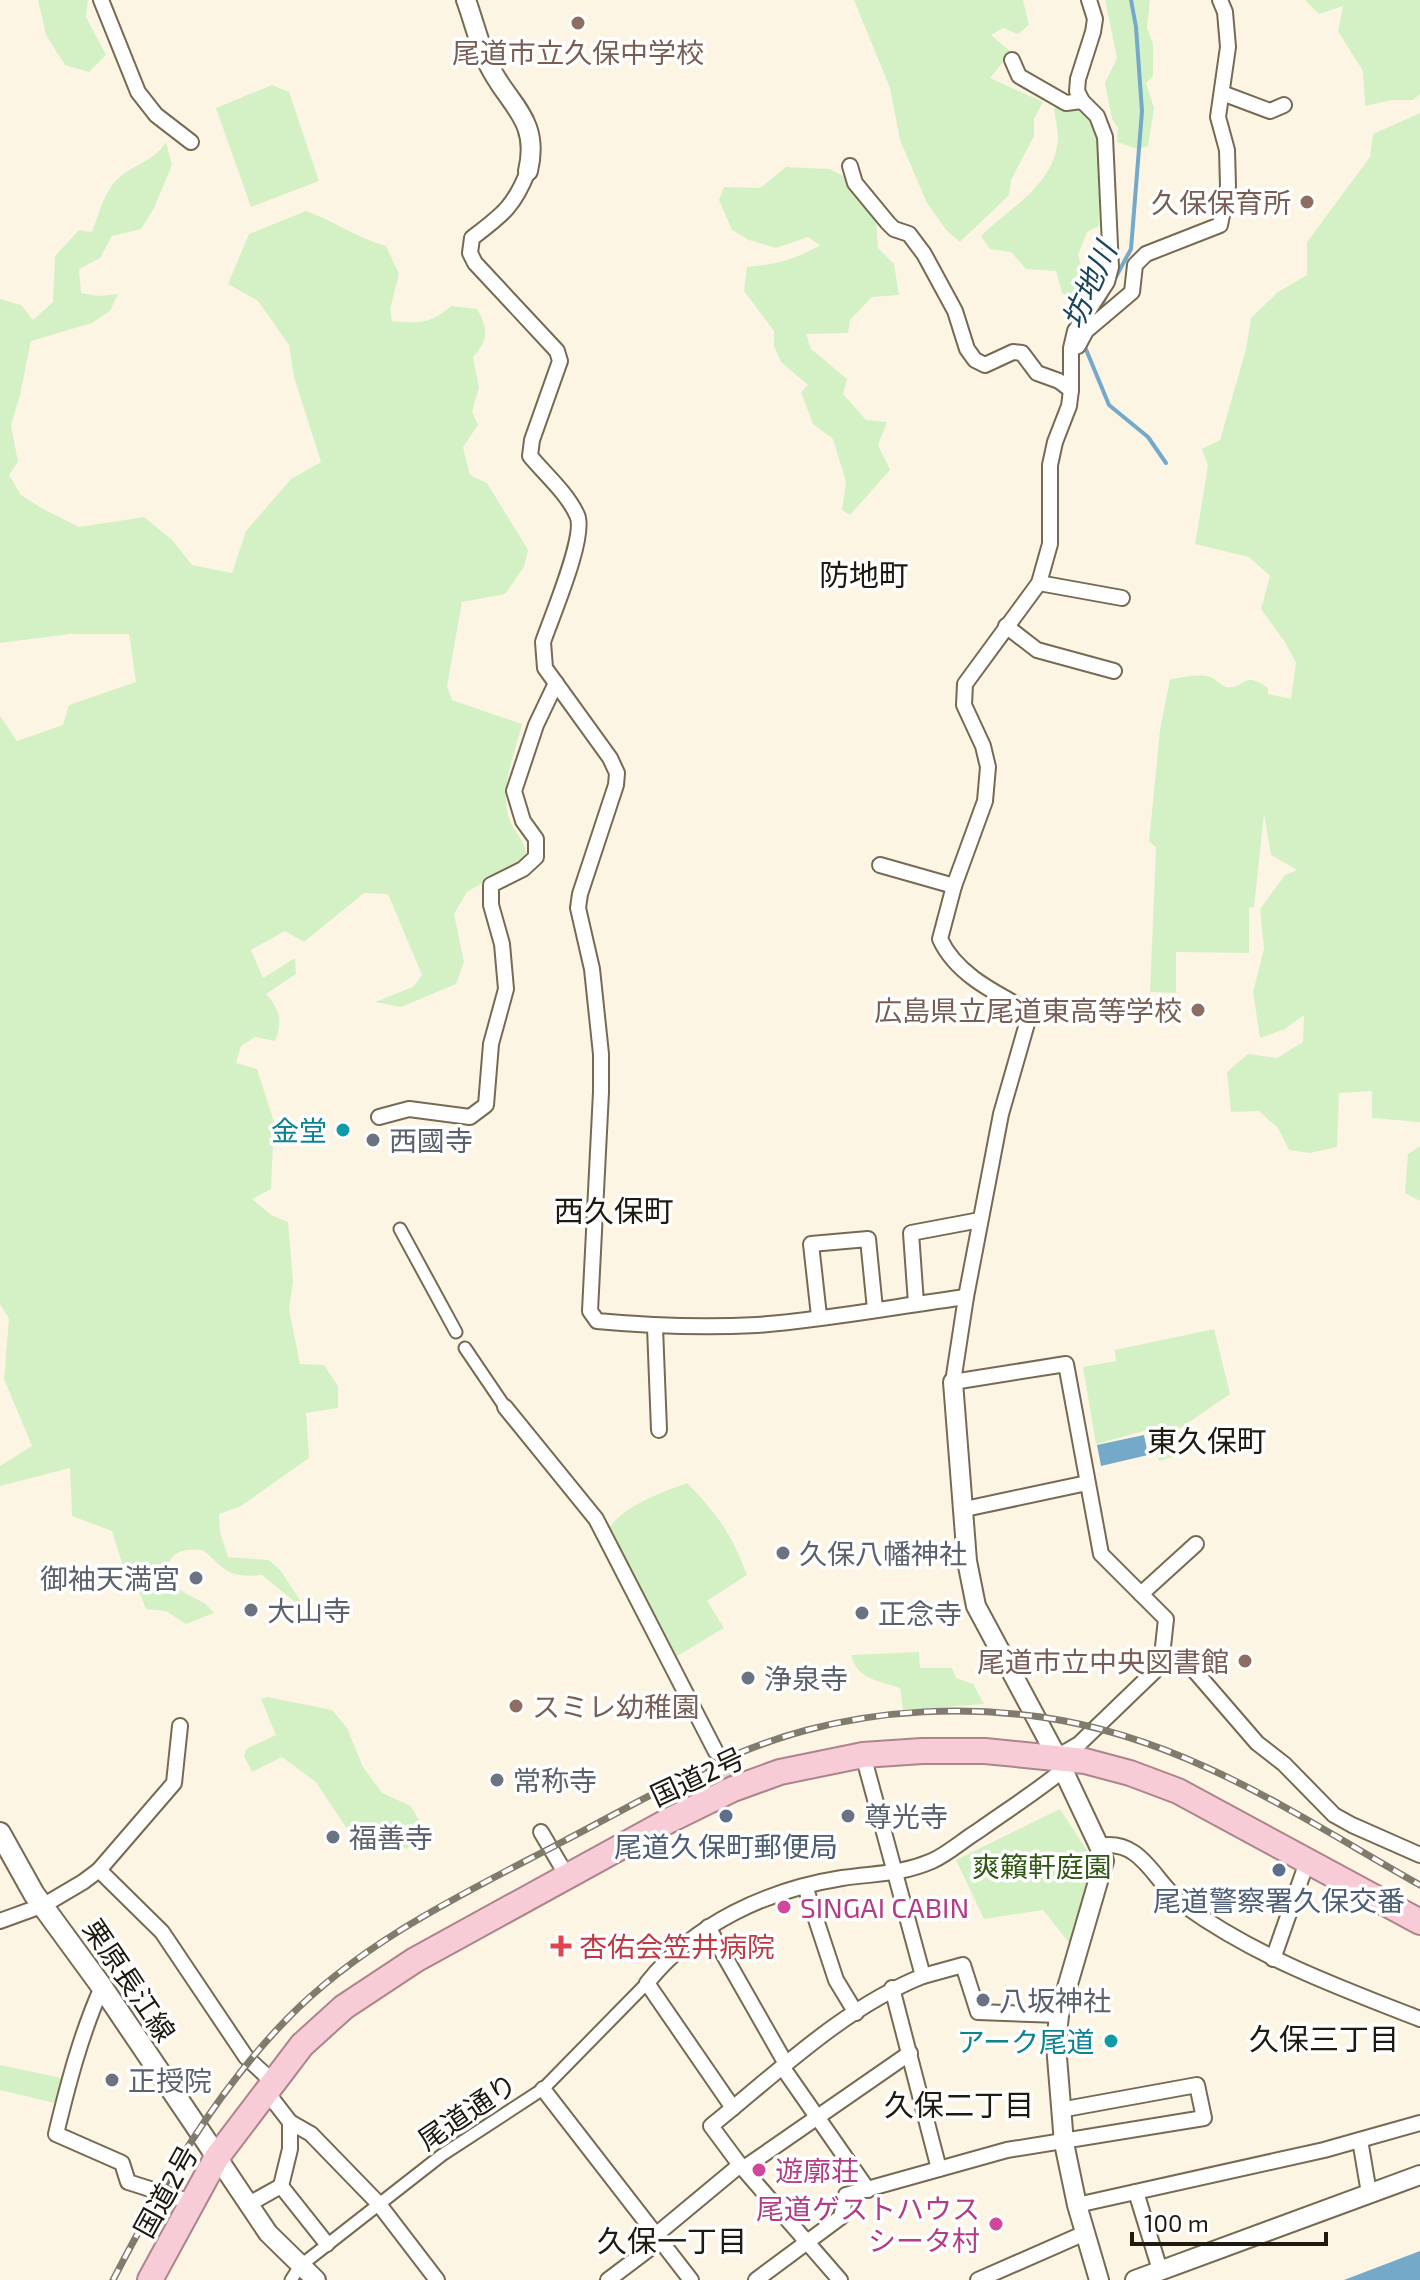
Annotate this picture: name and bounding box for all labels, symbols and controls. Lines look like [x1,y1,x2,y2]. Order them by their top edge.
marker: 尾道市立久保中学校 [569,14,587,32]
place label: 尾道市立久保中学校 [452,35,704,69]
place label: 久保保育所 [1151,185,1291,219]
marker: 久保保育所 [1298,193,1316,211]
water label: 坊地川 [1053,234,1124,333]
district label: 防地町 [819,556,909,592]
place label: 広島県立尾道東高等学校 [874,993,1182,1027]
marker: 広島県立尾道東高等学校 [1189,1001,1207,1019]
place label: 金堂 [271,1113,327,1147]
marker: 金堂 [334,1121,352,1139]
place label: 西國寺 [389,1123,473,1157]
marker: 西國寺 [364,1131,382,1149]
district label: 西久保町 [554,1192,674,1228]
district label: 東久保町 [1147,1422,1267,1458]
place label: 久保八幡神社 [799,1536,967,1570]
marker: 久保八幡神社 [774,1544,792,1562]
place label: 御袖天満宮 [40,1561,180,1595]
marker: 御袖天満宮 [187,1569,205,1587]
place label: 大山寺 [267,1593,351,1627]
place label: 正念寺 [878,1596,962,1630]
marker: 大山寺 [242,1601,260,1619]
marker: 正念寺 [853,1604,871,1622]
place label: 尾道市立中央図書館 [977,1644,1229,1678]
marker: 尾道市立中央図書館 [1236,1652,1254,1670]
place label: 浄泉寺 [764,1661,848,1695]
marker: 浄泉寺 [739,1669,757,1687]
place label: スミレ幼稚園 [532,1689,700,1723]
marker: スミレ幼稚園 [507,1697,525,1715]
street label: 国道2号 [645,1740,749,1812]
place label: 常称寺 [513,1763,597,1797]
marker: 常称寺 [488,1771,506,1789]
place label: 尊光寺 [864,1799,948,1833]
marker: 尾道久保町郵便局 [717,1807,735,1825]
marker: 尊光寺 [839,1807,857,1825]
place label: 福善寺 [349,1820,433,1854]
marker: 福善寺 [324,1828,342,1846]
place label: 尾道久保町郵便局 [614,1829,838,1863]
park label: 爽籟軒庭園 [972,1849,1112,1883]
marker: 尾道警察署久保交番 [1270,1861,1288,1879]
place label: 尾道警察署久保交番 [1153,1883,1405,1917]
place label: SINGAI CABIN [800,1890,969,1924]
marker: SINGAI CABIN [775,1898,793,1916]
street label: 栗原長江線 [77,1912,183,2048]
place label: 杏佑会笠井病院 [579,1929,775,1963]
marker: 杏佑会笠井病院 [550,1935,572,1957]
place label: 八坂神社 [999,1983,1111,2017]
marker: 八坂神社 [974,1991,992,2009]
district label: 久保三丁目 [1249,2020,1399,2056]
place label: アーク尾道 [957,2024,1095,2058]
marker: アーク尾道 [1102,2032,1120,2050]
place label: 正授院 [128,2063,212,2097]
street label: 尾道通り [411,2066,523,2156]
marker: 正授院 [103,2071,121,2089]
district label: 久保二丁目 [884,2086,1034,2122]
street label: 国道2号 [126,2139,204,2243]
place label: 遊廓荘 [775,2153,859,2187]
marker: 遊廓荘 [750,2161,768,2179]
place label: 尾道ゲストハウス シータ村 [756,2191,980,2257]
scale bar [1132,2196,1326,2246]
text: 100 m [1144,2208,1209,2237]
marker: 尾道ゲストハウス シータ村 [987,2215,1005,2233]
district label: 久保一丁目 [597,2222,747,2258]

